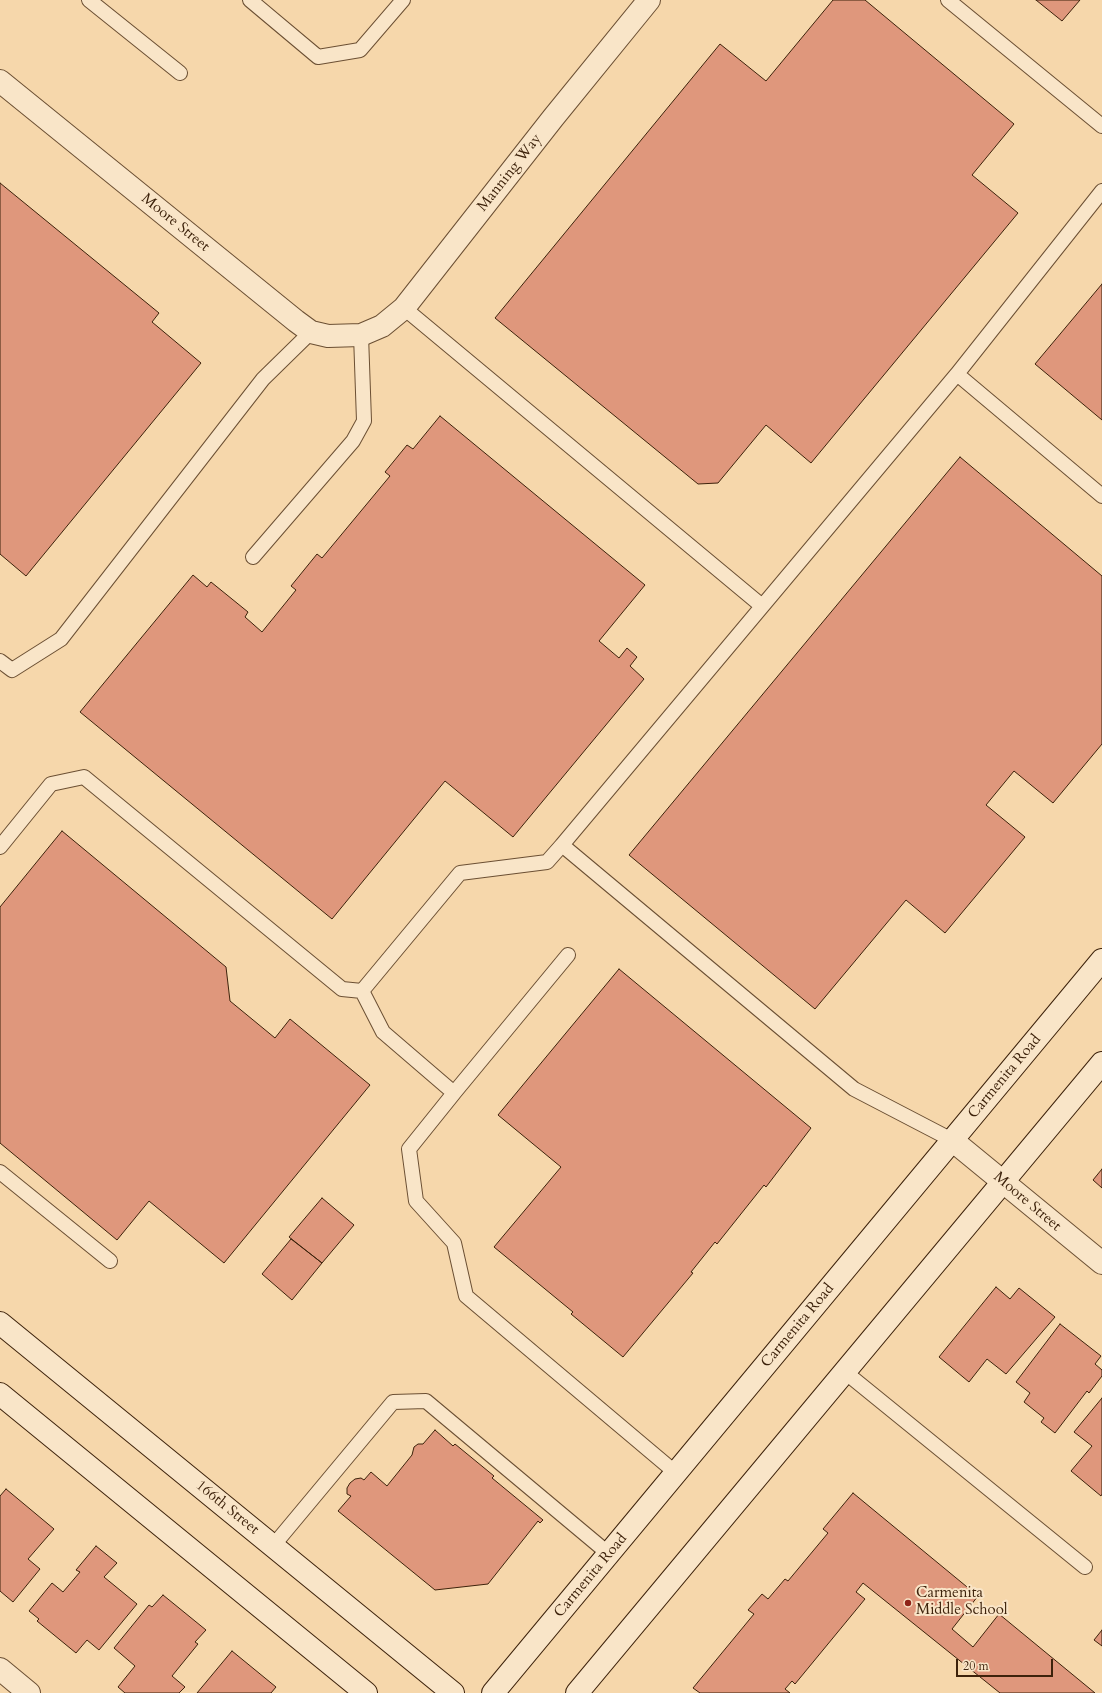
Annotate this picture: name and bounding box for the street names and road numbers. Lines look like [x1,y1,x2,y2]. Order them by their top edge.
street label: Manning Way [474,130,546,216]
street label: Moore Street [137,190,213,256]
street label: Carmenita Road [965,1031,1045,1123]
street label: Moore Street [990,1169,1064,1235]
street label: Carmenita Road [758,1280,838,1372]
street label: 166th Street [192,1477,262,1539]
street label: Carmenita Road [551,1530,631,1622]

